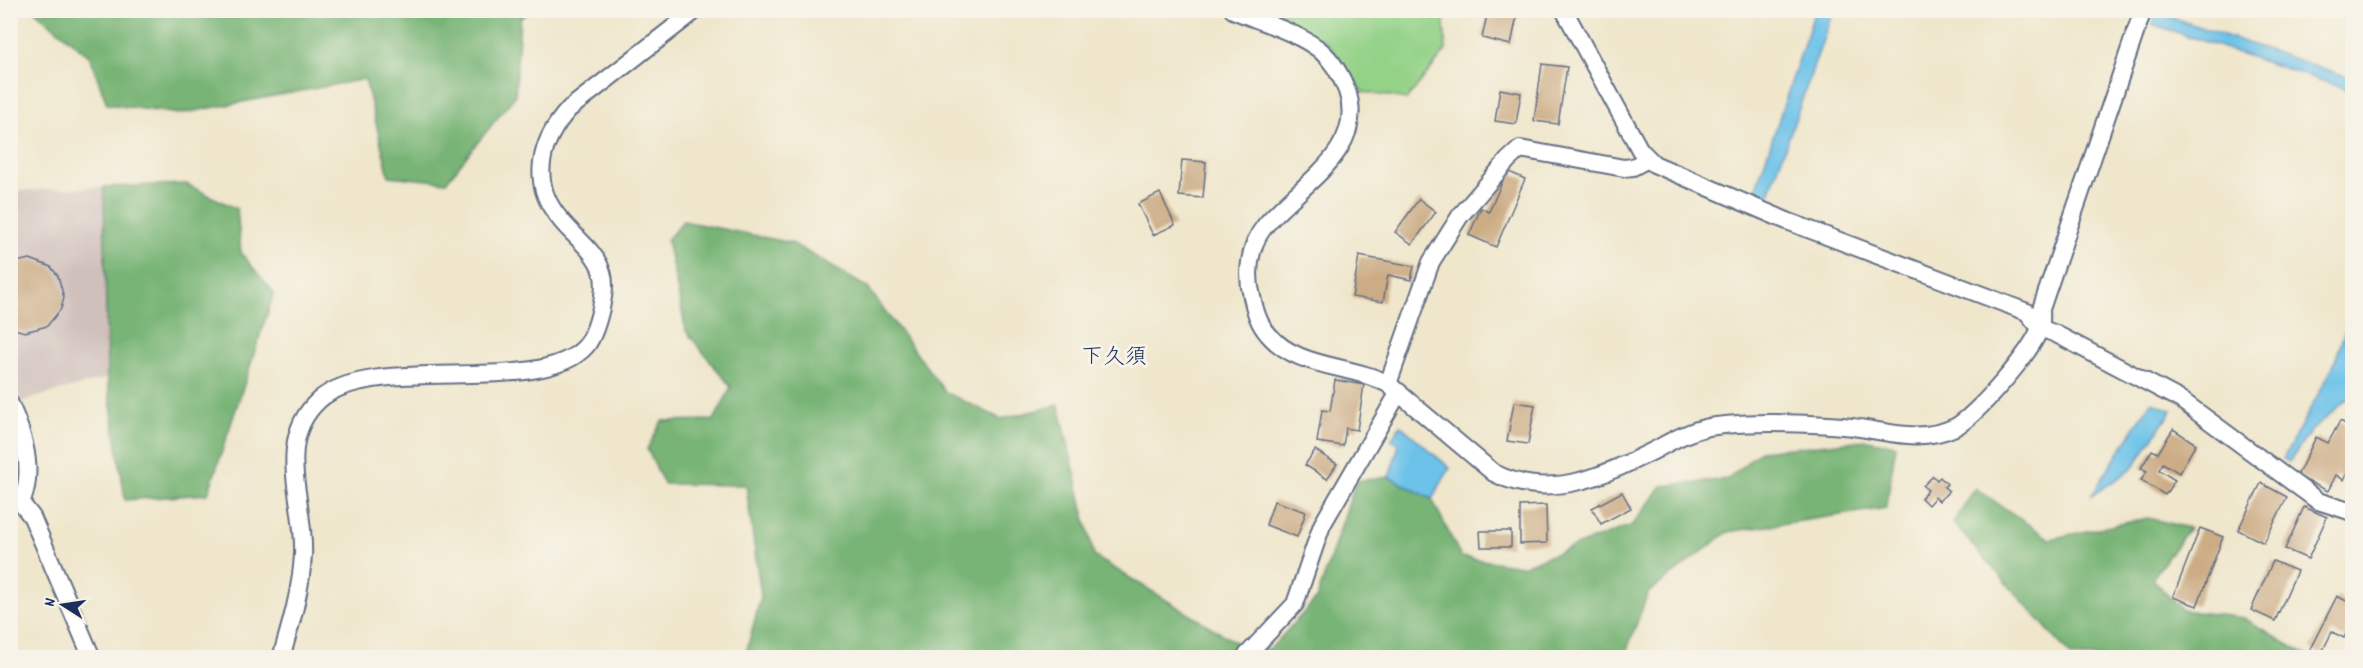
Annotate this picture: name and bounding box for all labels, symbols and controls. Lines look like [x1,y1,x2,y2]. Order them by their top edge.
district label: 下久須 [1081,343,1147,374]
north arrow [33,575,93,635]
text: N [39,596,63,609]

